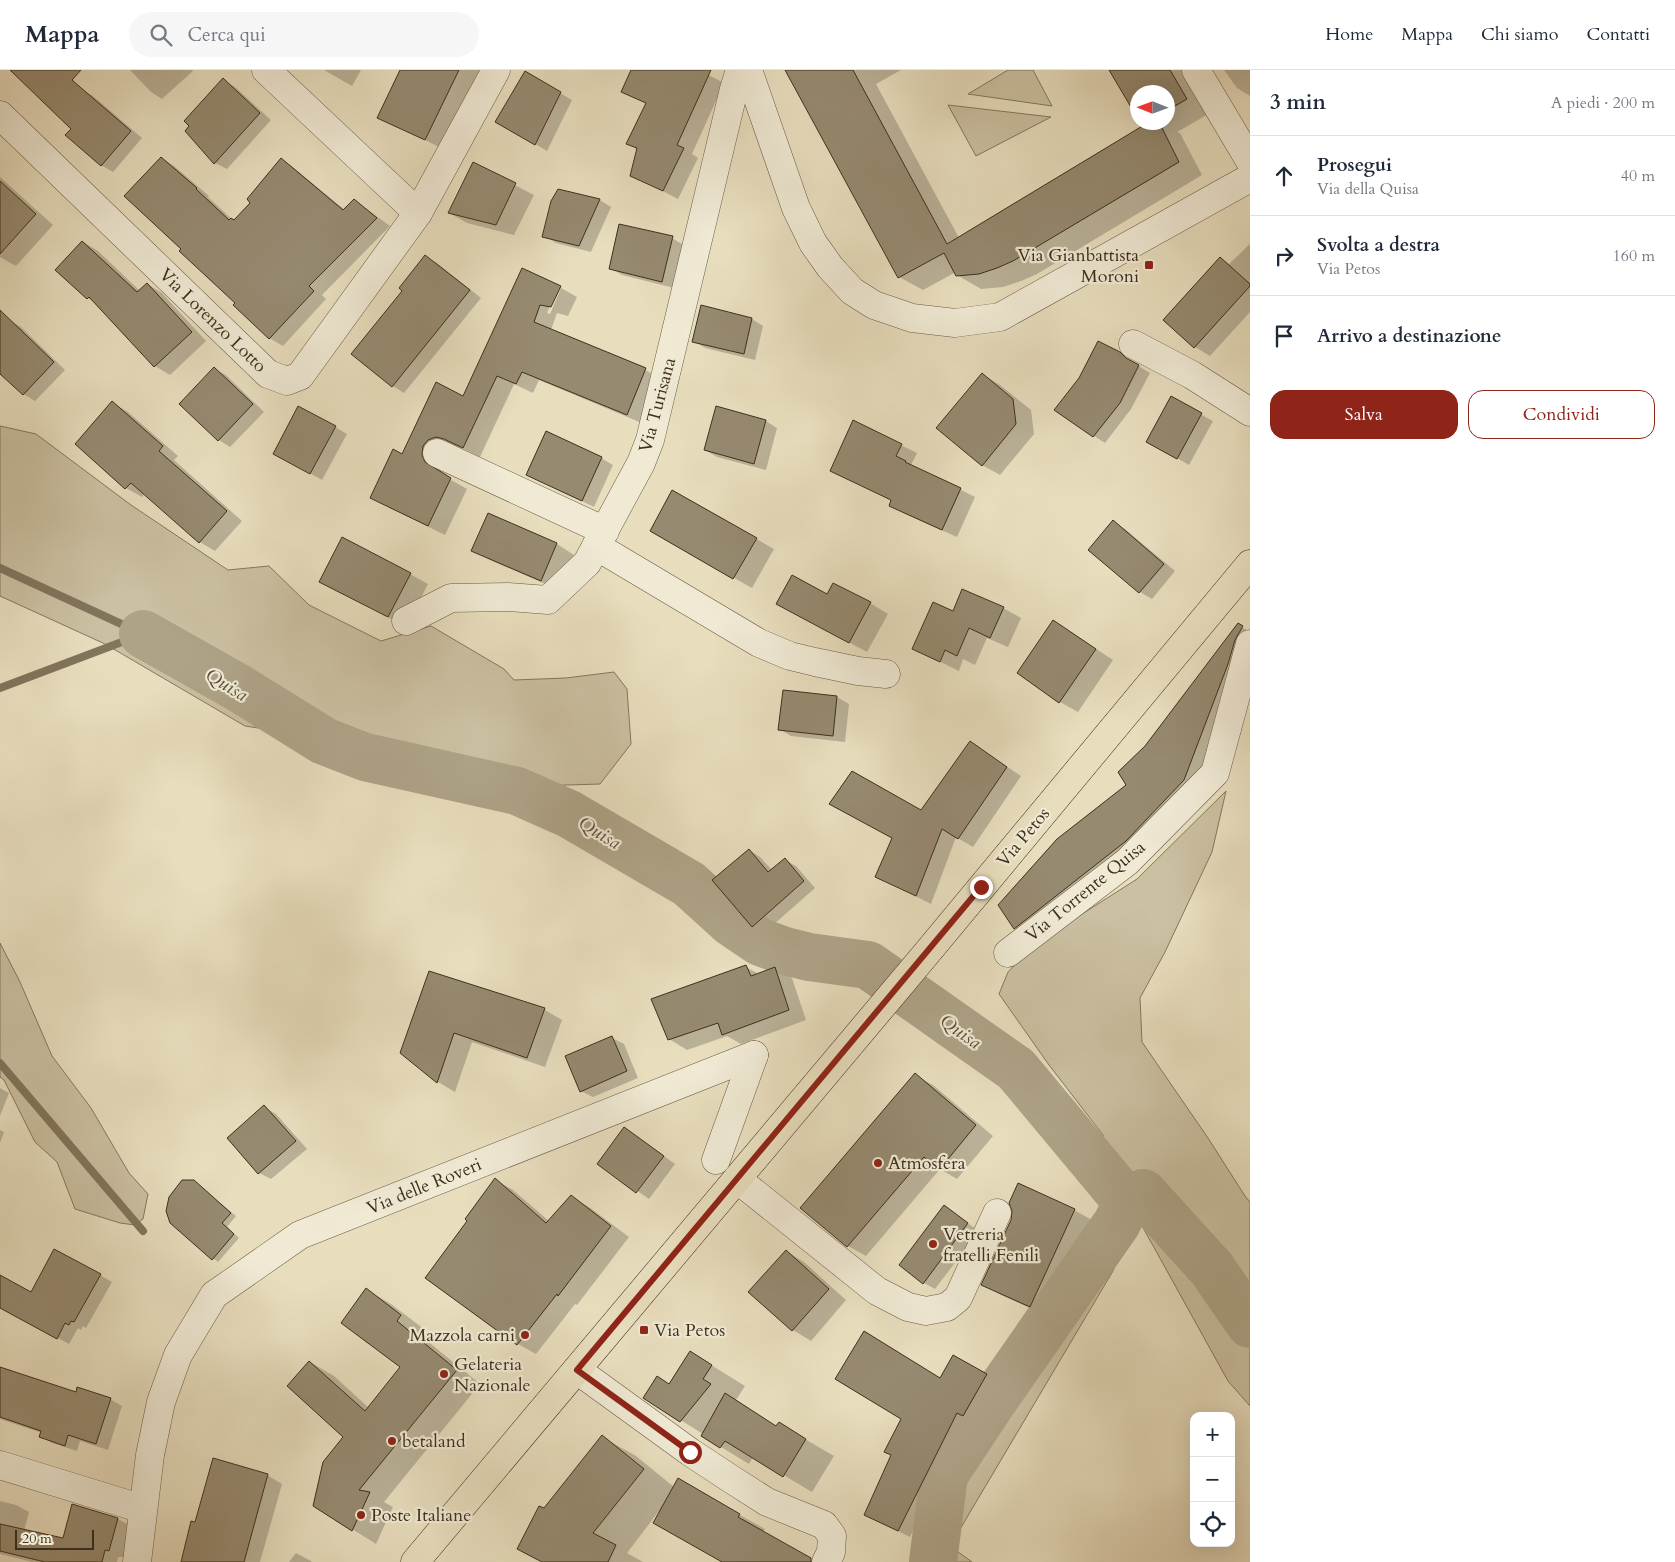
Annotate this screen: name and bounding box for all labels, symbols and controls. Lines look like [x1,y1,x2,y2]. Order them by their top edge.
search box [129,12,479,57]
text: Mappa [25,18,99,51]
icon: search [147,21,175,49]
text: Cerca qui [187,22,265,48]
text: Home [1325,22,1373,47]
text: Mappa [1401,22,1453,47]
text: Chi siamo [1481,22,1558,47]
text: Contatti [1586,22,1650,47]
north arrow [1130,85,1175,130]
text: 3 min [1270,88,1326,117]
text: A piedi · 200 m [1551,92,1655,114]
text: Prosegui [1317,152,1392,178]
icon: ahead [1270,162,1298,190]
text: 40 m [1621,165,1655,187]
text: Via della Quisa [1317,178,1419,200]
text: Svolta a destra [1317,232,1440,258]
icon: right [1270,242,1298,270]
place label: Via Gianbattista Moroni [1017,243,1139,289]
text: 160 m [1613,245,1655,267]
text: Via Petos [1317,258,1380,280]
marker: Via Gianbattista Moroni [1143,259,1155,271]
street label: Via Lorenzo Lotto [153,262,272,378]
icon: arrive [1270,322,1298,350]
text: Arrivo a destinazione [1317,323,1501,349]
street label: Via Turisana [633,355,682,455]
button: Salva [1270,390,1458,439]
button: Condividi [1468,390,1655,439]
water label: Quisa [200,662,253,708]
street label: Via Petos [991,802,1056,873]
water label: Quisa [573,810,626,856]
street label: Via Torrente Quisa [1020,835,1151,948]
route end [970,876,993,899]
water label: Quisa [935,1008,987,1056]
place label: Atmosfera [888,1151,966,1176]
street label: Via delle Roveri [363,1152,485,1221]
marker: Atmosfera [872,1157,884,1169]
place label: Vetreria fratelli Fenili [943,1222,1039,1268]
marker: Vetreria fratelli Fenili [927,1238,939,1250]
place label: Via Petos [654,1318,725,1343]
place label: Mazzola carni [409,1323,515,1348]
marker: Via Petos [638,1324,650,1336]
marker: Mazzola carni [519,1329,531,1341]
place label: Gelateria Nazionale [454,1352,531,1398]
marker: Gelateria Nazionale [438,1368,450,1380]
map controls [1190,1412,1235,1547]
button: + [1190,1412,1235,1457]
place label: betaland [402,1429,466,1454]
marker: betaland [386,1435,398,1447]
route start [679,1441,702,1464]
button: − [1190,1457,1235,1502]
button: locate [1190,1502,1235,1547]
place label: Poste Italiane [371,1503,472,1528]
marker: Poste Italiane [355,1509,367,1521]
scale bar [15,1527,94,1550]
text: 20 m [22,1529,52,1548]

